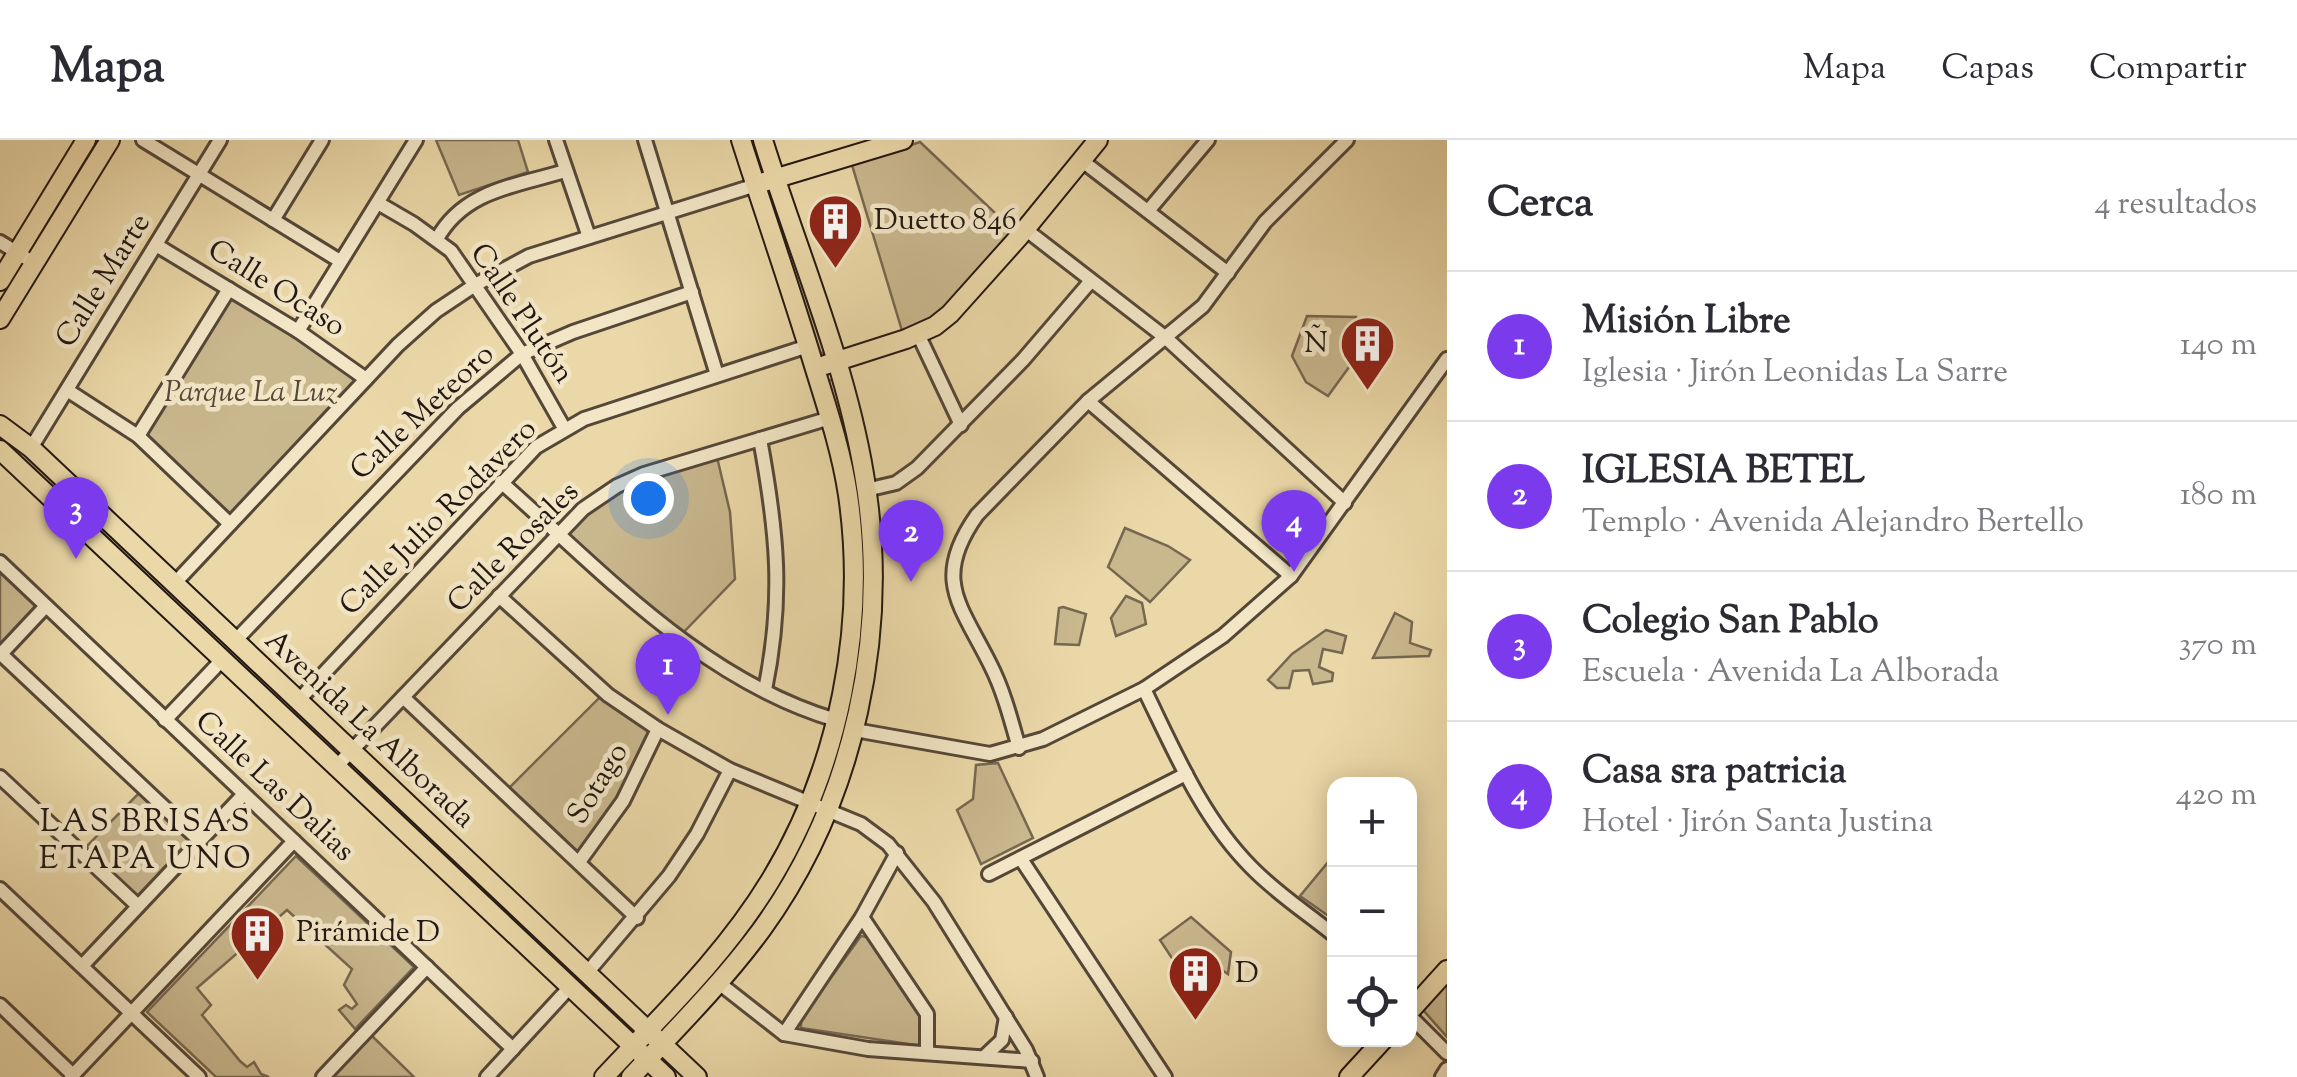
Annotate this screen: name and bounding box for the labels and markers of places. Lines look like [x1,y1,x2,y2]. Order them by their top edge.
building icon: Duetto 846 [805,191,865,270]
place label: Duetto 846 [874,200,1017,243]
building icon: Ñ [1337,314,1397,393]
place label: Ñ [1304,323,1328,366]
pin: 3 [44,476,108,559]
pin: 4 [1262,490,1326,572]
pin: 2 [878,500,944,582]
pin: 1 [636,632,700,715]
building icon: Pirámide D [227,903,287,982]
place label: Pirámide D [296,912,440,955]
building icon: D [1166,944,1226,1023]
place label: D [1235,953,1259,996]

